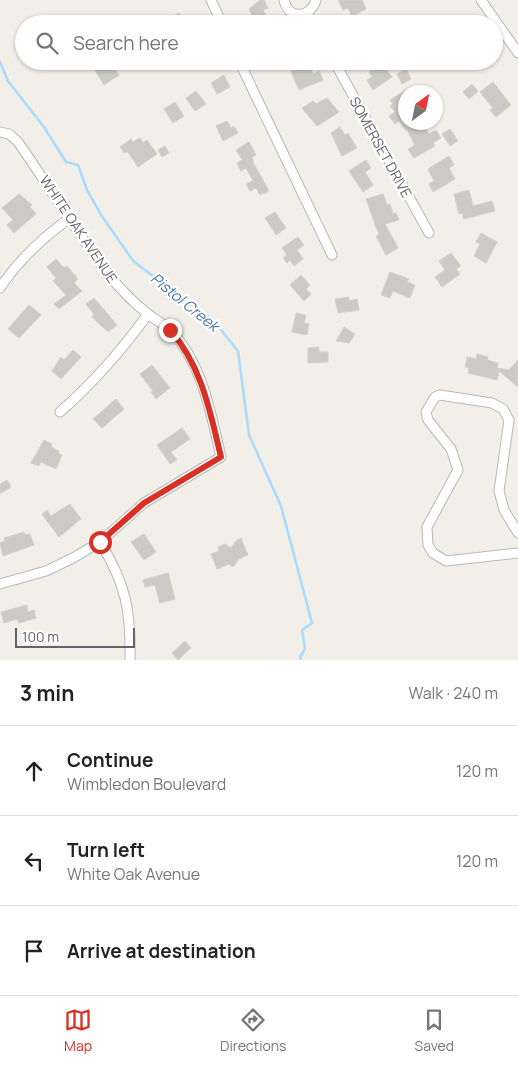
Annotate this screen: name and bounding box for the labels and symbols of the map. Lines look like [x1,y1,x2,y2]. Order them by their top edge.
north arrow [398,85,443,130]
street label: SOMERSET DRIVE [345,93,417,201]
street label: WHITE OAK AVENUE [36,171,122,287]
water label: Pistol Creek [146,268,226,338]
route end [159,319,182,342]
route start [89,531,112,554]
scale bar [15,625,135,648]

